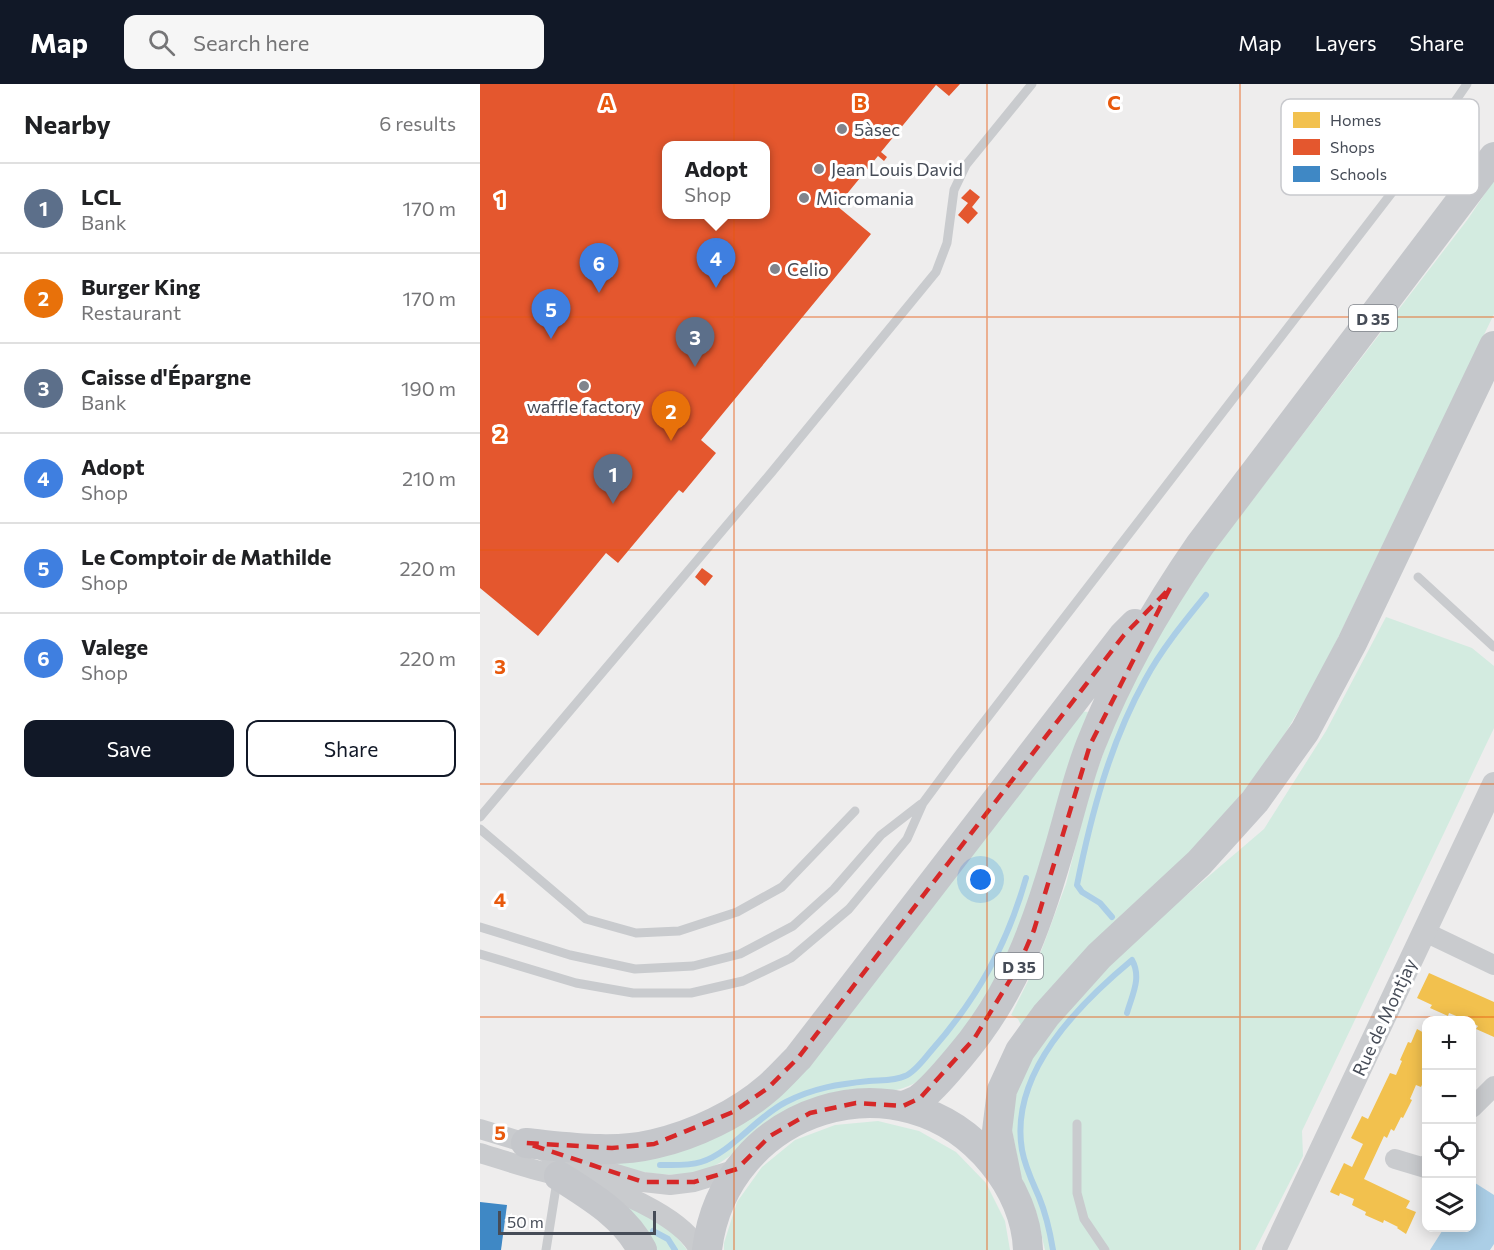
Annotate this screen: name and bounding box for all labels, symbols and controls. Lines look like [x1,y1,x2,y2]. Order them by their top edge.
search box [124,15,544,69]
text: Map [30,25,88,59]
icon: search [145,26,178,59]
text: Search here [193,29,309,56]
text: Map [1238,30,1282,55]
text: Layers [1315,30,1377,55]
text: Share [1410,30,1464,55]
text: A [600,90,614,114]
text: B [853,90,867,114]
text: C [1107,90,1121,114]
legend [1281,99,1479,195]
text: Nearby [24,108,111,139]
text: Homes [1330,110,1381,129]
text: 6 results [379,111,456,135]
place label: 5àsec [854,118,900,140]
marker: 5àsec [835,122,849,136]
text: Shops [1330,137,1375,156]
popup [662,141,770,219]
text: Adopt [684,155,748,182]
place label: Jean Louis David [831,158,963,180]
marker: Jean Louis David [812,162,826,176]
text: Schools [1330,164,1387,183]
text: Shop [684,182,731,206]
text: LCL [81,183,121,210]
text: 1 [495,187,505,211]
place label: Micromania [816,187,914,209]
marker: Micromania [797,191,811,205]
text: 1 [39,196,48,220]
text: 170 m [403,196,456,220]
text: Bank [81,210,127,234]
pin: 4 [696,238,736,288]
pin: 6 [580,244,618,293]
place label: Celio [787,258,829,280]
marker: Celio [768,262,782,276]
text: Burger King [81,273,200,300]
text: 2 [38,286,49,310]
text: 170 m [403,286,456,310]
pin: 5 [532,290,570,339]
text: Restaurant [81,300,181,324]
road number: D 35 [1349,305,1397,331]
pin: 3 [676,318,714,367]
text: Caisse d'Épargne [81,363,251,390]
text: 3 [38,376,49,400]
text: 190 m [401,376,456,400]
marker: waffle factory [577,379,591,393]
text: Bank [81,390,127,414]
pin: 2 [652,392,690,441]
place label: waffle factory [527,395,641,417]
text: 2 [494,421,506,445]
text: Adopt [81,453,144,480]
pin: 1 [594,454,632,504]
text: 4 [37,466,50,490]
text: 210 m [402,466,456,490]
text: Shop [81,480,128,504]
text: Le Comptoir de Mathilde [81,543,331,570]
text: 5 [38,556,49,580]
text: 220 m [400,556,456,580]
text: Shop [81,570,128,594]
text: Valege [81,633,148,660]
text: 6 [37,646,50,670]
text: 220 m [400,646,456,670]
text: 3 [494,654,506,678]
text: Shop [81,660,128,684]
button: Save [24,720,234,777]
button: Share [246,720,456,777]
your location [966,865,995,894]
text: 4 [494,887,506,911]
road number: D 35 [995,953,1043,979]
street label: Rue de Montjay [1347,955,1421,1079]
map controls [1422,1016,1476,1232]
button: + [1422,1016,1476,1070]
button: − [1422,1070,1476,1124]
text: 5 [494,1120,506,1144]
button: locate [1422,1124,1476,1178]
button: layers [1422,1178,1476,1232]
scale bar [498,1208,656,1236]
text: 50 m [507,1212,544,1231]

